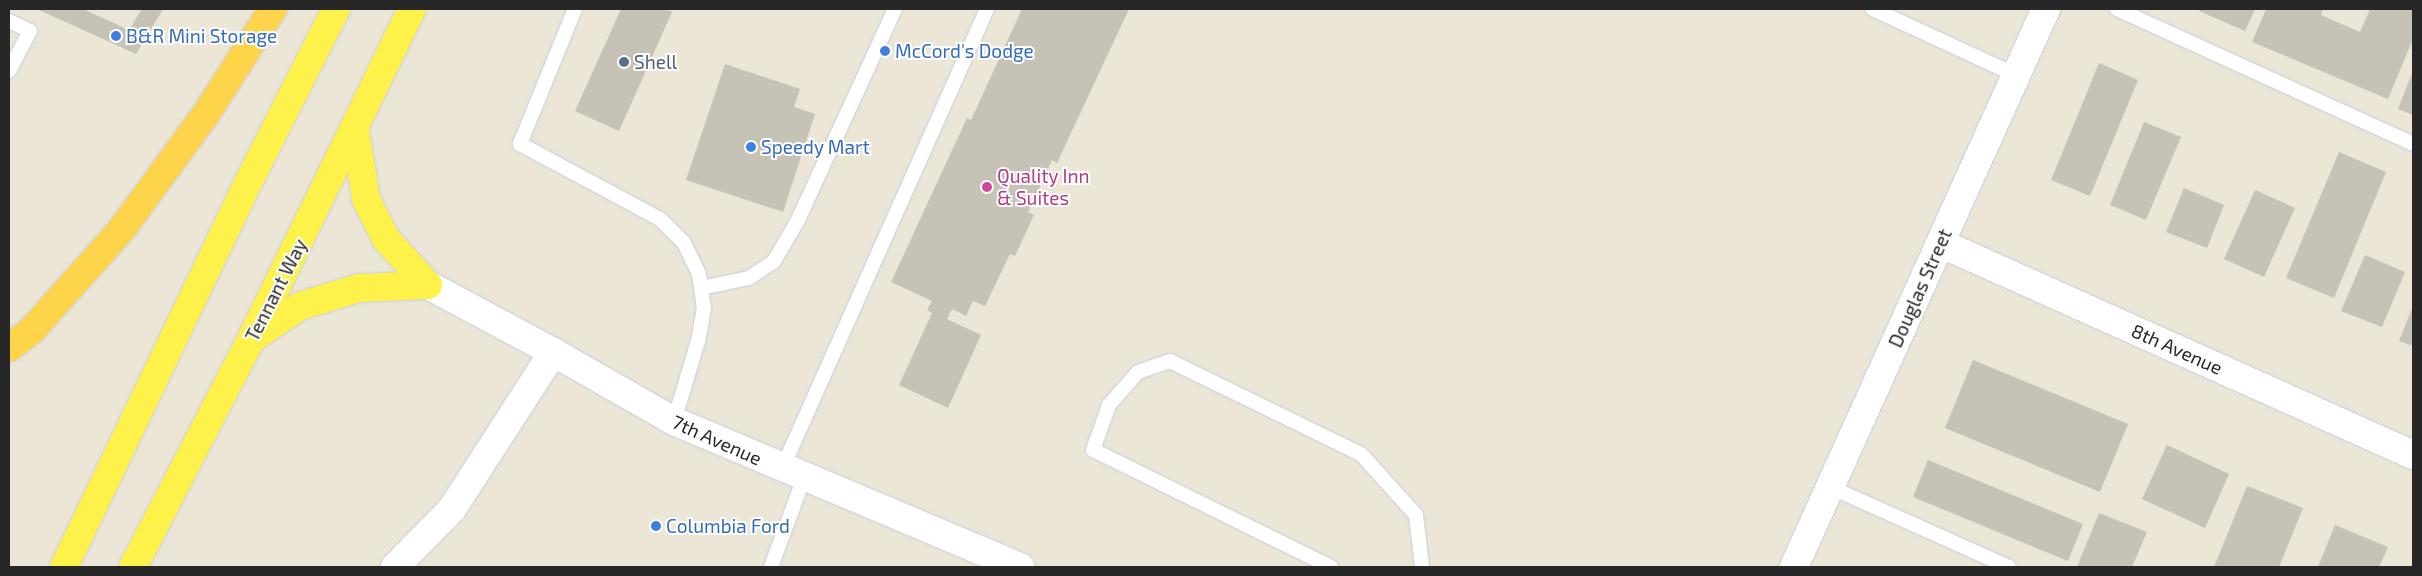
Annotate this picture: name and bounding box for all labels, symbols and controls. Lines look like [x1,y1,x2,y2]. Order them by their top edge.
place label: B&R Mini Storage [126,25,277,47]
marker: B&R Mini Storage [110,30,122,42]
place label: McCord's Dodge [895,40,1034,62]
marker: McCord's Dodge [879,45,891,57]
place label: Shell [634,51,677,73]
marker: Shell [618,56,630,68]
place label: Speedy Mart [761,136,870,158]
marker: Speedy Mart [745,141,757,153]
place label: Quality Inn & Suites [997,165,1090,209]
marker: Quality Inn & Suites [981,181,993,193]
street label: Douglas Street [1884,225,1956,351]
street label: Tennant Way [240,235,312,345]
street label: 8th Avenue [2128,319,2226,379]
street label: 7th Avenue [669,410,765,470]
place label: Columbia Ford [666,515,790,537]
marker: Columbia Ford [650,520,662,532]

